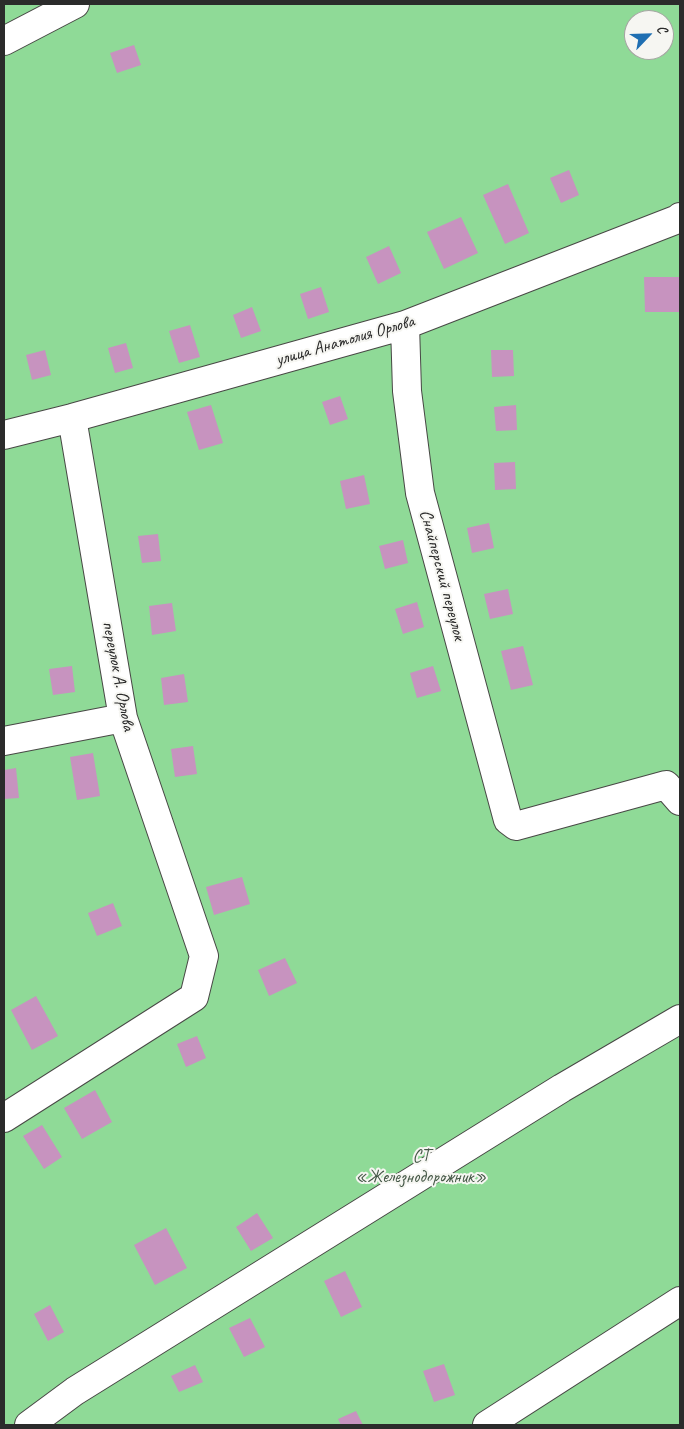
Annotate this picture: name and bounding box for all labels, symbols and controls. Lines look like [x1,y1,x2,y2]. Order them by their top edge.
north arrow [624,10,674,60]
text: С [653,23,671,36]
street label: улица Анатолия Орлова [273,311,417,371]
street label: Снайперский переулок [414,507,470,643]
street label: переулок А. Орлова [97,619,139,733]
park label: СТ «Железнодорожник» [356,1145,486,1188]

